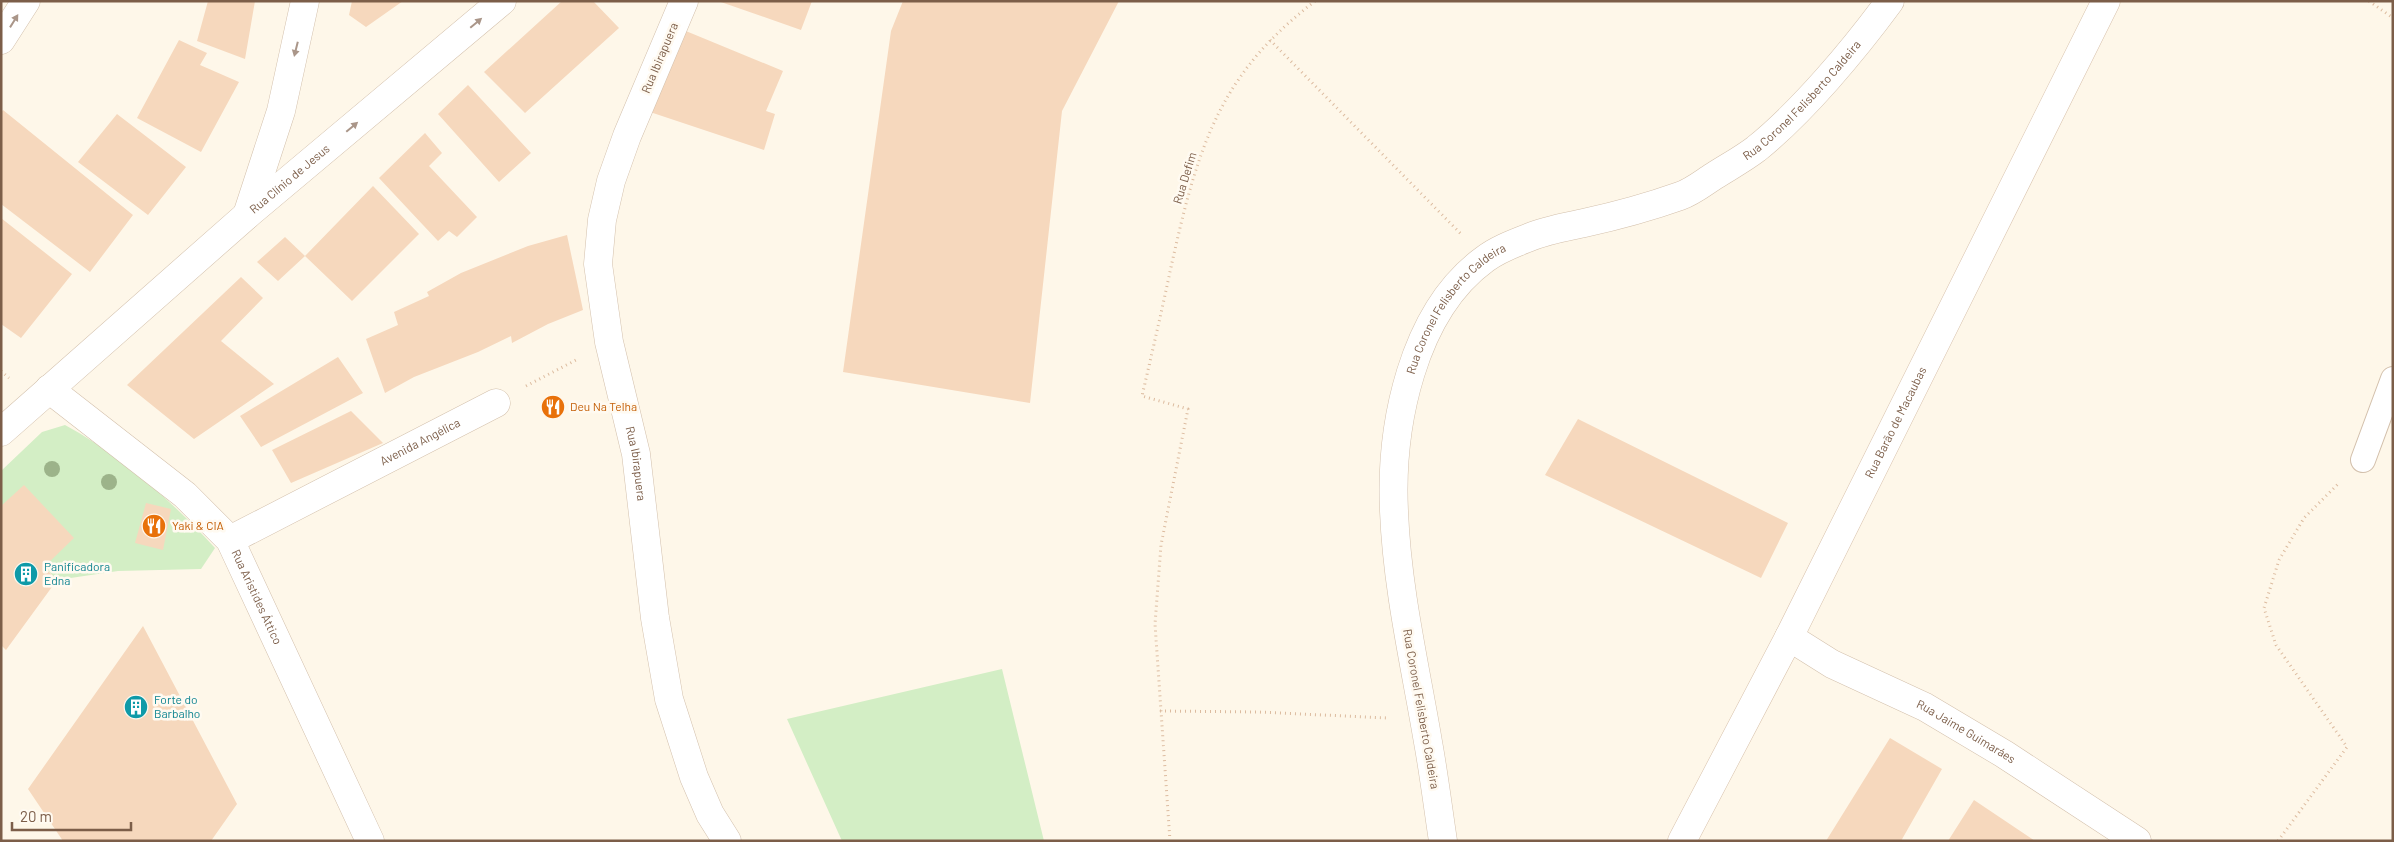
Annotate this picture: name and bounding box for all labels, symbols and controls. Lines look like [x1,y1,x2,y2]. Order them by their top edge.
one-way arrow [9,14,19,27]
one-way arrow [470,17,482,29]
street label: Rua Ibirapuera [638,20,680,95]
street label: Rua Coronel Felisberto Caldeira [1740,37,1863,162]
one-way arrow [292,41,300,56]
one-way arrow [345,122,358,133]
street label: Rua Clínio de Jesus [246,141,332,216]
street label: Rua Defim [1170,150,1199,205]
street label: Rua Coronel Felisberto Caldeira [1403,240,1508,376]
street label: Rua Barão de Macaubas [1861,364,1929,480]
restaurant icon: Deu Na Telha [540,394,566,420]
place label: Deu Na Telha [570,399,637,413]
street label: Avenida Angélica [377,415,462,468]
street label: Rua Ibirapuera [624,425,649,502]
restaurant icon: Yaki & CIA [141,513,167,539]
place label: Yaki & CIA [172,518,224,532]
street label: Rua Aristides Áttico [229,547,286,646]
place label: Panificadora Edna [44,559,110,587]
building icon: Panificadora Edna [13,561,39,587]
street label: Rua Coronel Felisberto Caldeira [1401,628,1443,790]
place label: Forte do Barbalho [154,692,200,720]
building icon: Forte do Barbalho [123,694,149,720]
street label: Rua Jaime Guimaráes [1915,696,2019,766]
scale bar [12,800,131,832]
text: 20 m [20,807,52,825]

